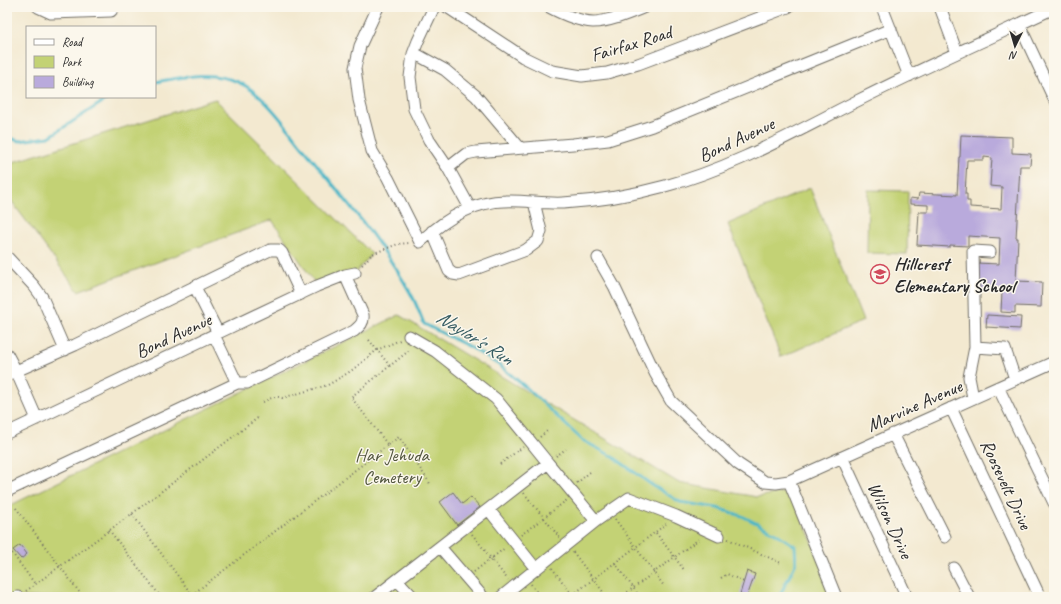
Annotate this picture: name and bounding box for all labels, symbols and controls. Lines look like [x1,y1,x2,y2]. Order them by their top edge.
street label: Fairfax Road [588,19,678,68]
legend [26,26,156,98]
north arrow [995,26,1035,66]
text: Road [62,34,84,50]
text: N [1008,49,1018,63]
text: Park [62,54,83,70]
text: Building [62,74,94,90]
street label: Bond Avenue [695,111,780,168]
place label: Hillcrest Elementary School [894,252,1018,298]
school or university icon: Hillcrest Elementary School [869,263,891,285]
water label: Naylor's Run [432,304,519,372]
street label: Bond Avenue [132,307,217,364]
street label: Marvine Avenue [863,374,967,438]
street label: Roosevelt Drive [975,436,1038,535]
park label: Har Jehuda Cemetery [355,443,431,489]
street label: Wilson Drive [862,478,919,564]

